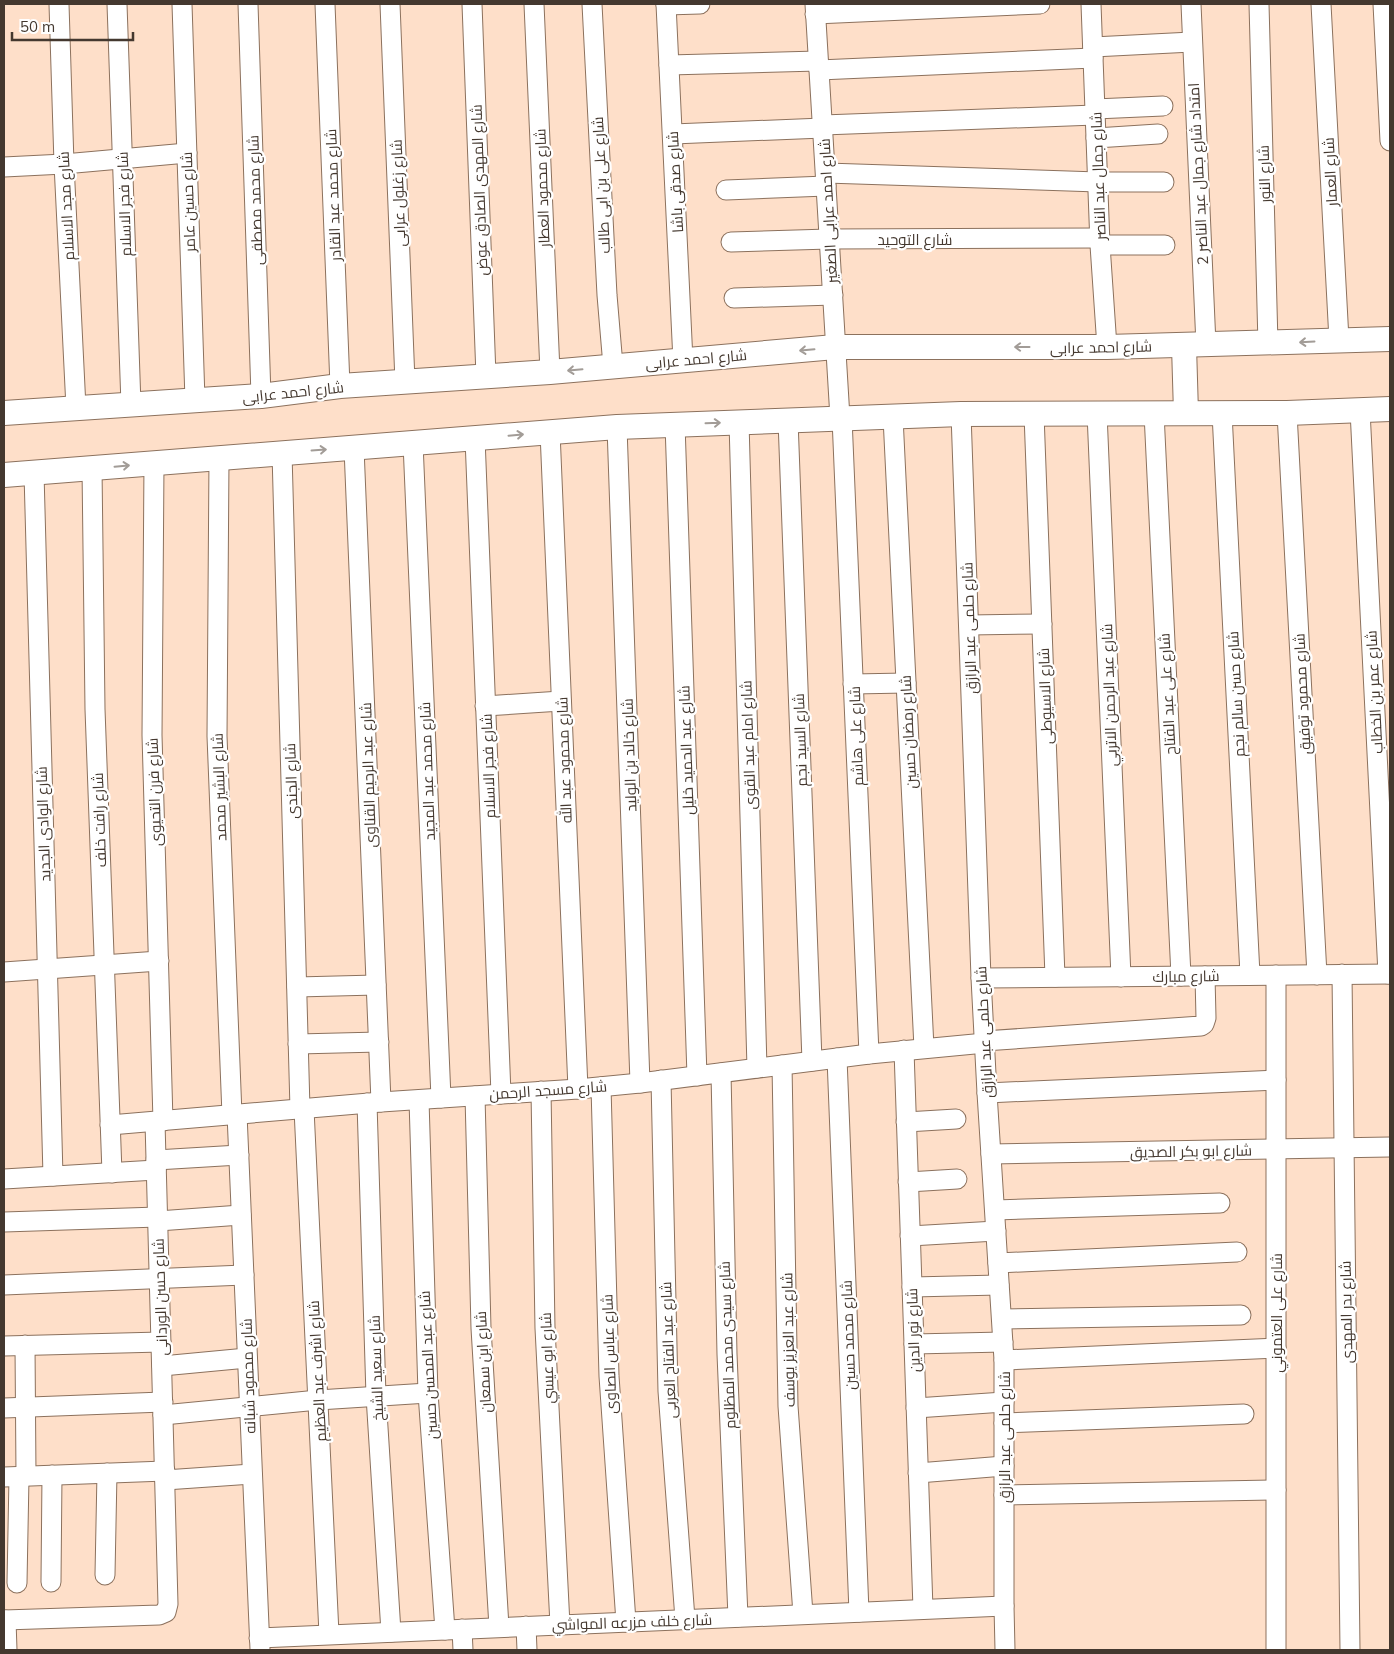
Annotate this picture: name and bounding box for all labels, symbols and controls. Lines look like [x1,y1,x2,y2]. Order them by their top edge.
scale bar [12,10,134,42]
text: 50 m [20,17,55,36]
street label: امتداد شارع جمال عبد الناصر 2 [1184,82,1214,266]
street label: شارع المهدى الصادق عوض [467,104,493,276]
street label: شارع جمال عبد الناصر [1086,111,1112,241]
street label: شارع على بن ابى طالب [588,116,616,254]
street label: شارع محمد عبد القادر [321,128,347,262]
street label: شارع محمود العطار [530,128,556,249]
street label: شارع صدقى باشا [663,131,689,233]
street label: شارع محمد مصطفى [243,135,269,265]
street label: شارع العمار [1319,137,1343,208]
street label: شارع احمد عرابى الصغير [815,138,843,285]
street label: شارع زغلول عرابى [387,139,411,247]
street label: شارع النور [1253,145,1277,204]
street label: شارع مجد الاسلام [54,151,80,261]
street label: شارع فجر الاسلام [113,151,137,257]
street label: شارع حسين عامر [177,151,201,254]
street label: شارع التوحيد [878,230,952,251]
street label: شارع احمد عرابى [1050,337,1152,359]
one-way arrow [1299,337,1315,346]
one-way arrow [1014,342,1030,352]
street label: شارع احمد عرابى [644,345,748,375]
one-way arrow [799,345,815,355]
one-way arrow [567,365,583,375]
street label: شارع احمد عرابى [241,377,345,409]
one-way arrow [705,418,721,427]
one-way arrow [508,430,524,439]
one-way arrow [311,446,327,455]
one-way arrow [114,461,130,470]
street label: شارع حلمى عبد الرازق [957,562,983,694]
street label: شارع عبد الرحمن الاتربي [1097,623,1124,767]
street label: شارع حسن سالم نجم [1223,630,1251,757]
street label: شارع عمر بن الخطاب [1361,630,1389,754]
street label: شارع على عبد الفتاح [1154,632,1182,755]
street label: شارع محمود توفيق [1289,633,1317,755]
street label: شارع الاسيوطى [1034,647,1058,745]
street label: شارع رمضان حسين [896,675,922,789]
street label: شارع امام عبد القوى [736,680,762,810]
street label: شارع عبد الحميد خليل [674,685,700,815]
street label: شارع على هاشم [845,686,869,786]
street label: شارع السيد نجم [789,693,813,787]
street label: شارع محمود عبد الله [552,696,578,824]
street label: شارع خالد بن الوليد [618,698,642,812]
street label: شارع محمد عبد المجيد [415,701,441,841]
street label: شارع عبد الرحيم القناوى [356,702,382,848]
street label: شارع فجر الاسلام [477,713,501,819]
street label: شارع البشير محمد [208,733,232,841]
street label: شارع فرن التحيوى [143,737,167,847]
street label: شارع الجندى [280,743,304,819]
street label: شارع الوادى الجديد [31,766,57,882]
street label: شارع رافت خلف [88,772,112,868]
street label: شارع حلمى عبد الرازق [971,965,999,1098]
street label: شارع مبارك [1152,966,1220,988]
street label: شارع مسجد الرحمن [488,1076,608,1106]
street label: شارع ابو بكر الصديق [1130,1140,1252,1164]
street label: شارع حسن الوردانى [148,1238,174,1356]
street label: شارع على العتموني [1267,1253,1289,1373]
street label: شارع سيدى محمد المظلوم [715,1261,741,1429]
street label: شارع بدر المهدى [1336,1261,1358,1363]
street label: شارع عبد العزيز يوسف [777,1272,801,1408]
street label: شارع محمد حسين [837,1280,861,1390]
street label: شارع عبد الفتاح العربى [656,1281,682,1419]
street label: شارع نور الدين [902,1288,926,1372]
street label: شارع عبد المحسن حسين [415,1290,443,1440]
street label: شارع عباس الصاوى [597,1294,623,1414]
street label: شارع اشرف عبد العظيم [304,1300,332,1442]
street label: شارع ابن سمعان [471,1311,497,1413]
street label: شارع ابو عيسي [536,1312,561,1404]
street label: شارع سعيد الشيخ [365,1315,389,1421]
street label: شارع محمود شبانه [236,1318,262,1434]
street label: شارع حلمى عبد الرازق [995,1371,1016,1503]
street label: شارع خلف مزرعه المواشي [552,1610,713,1637]

